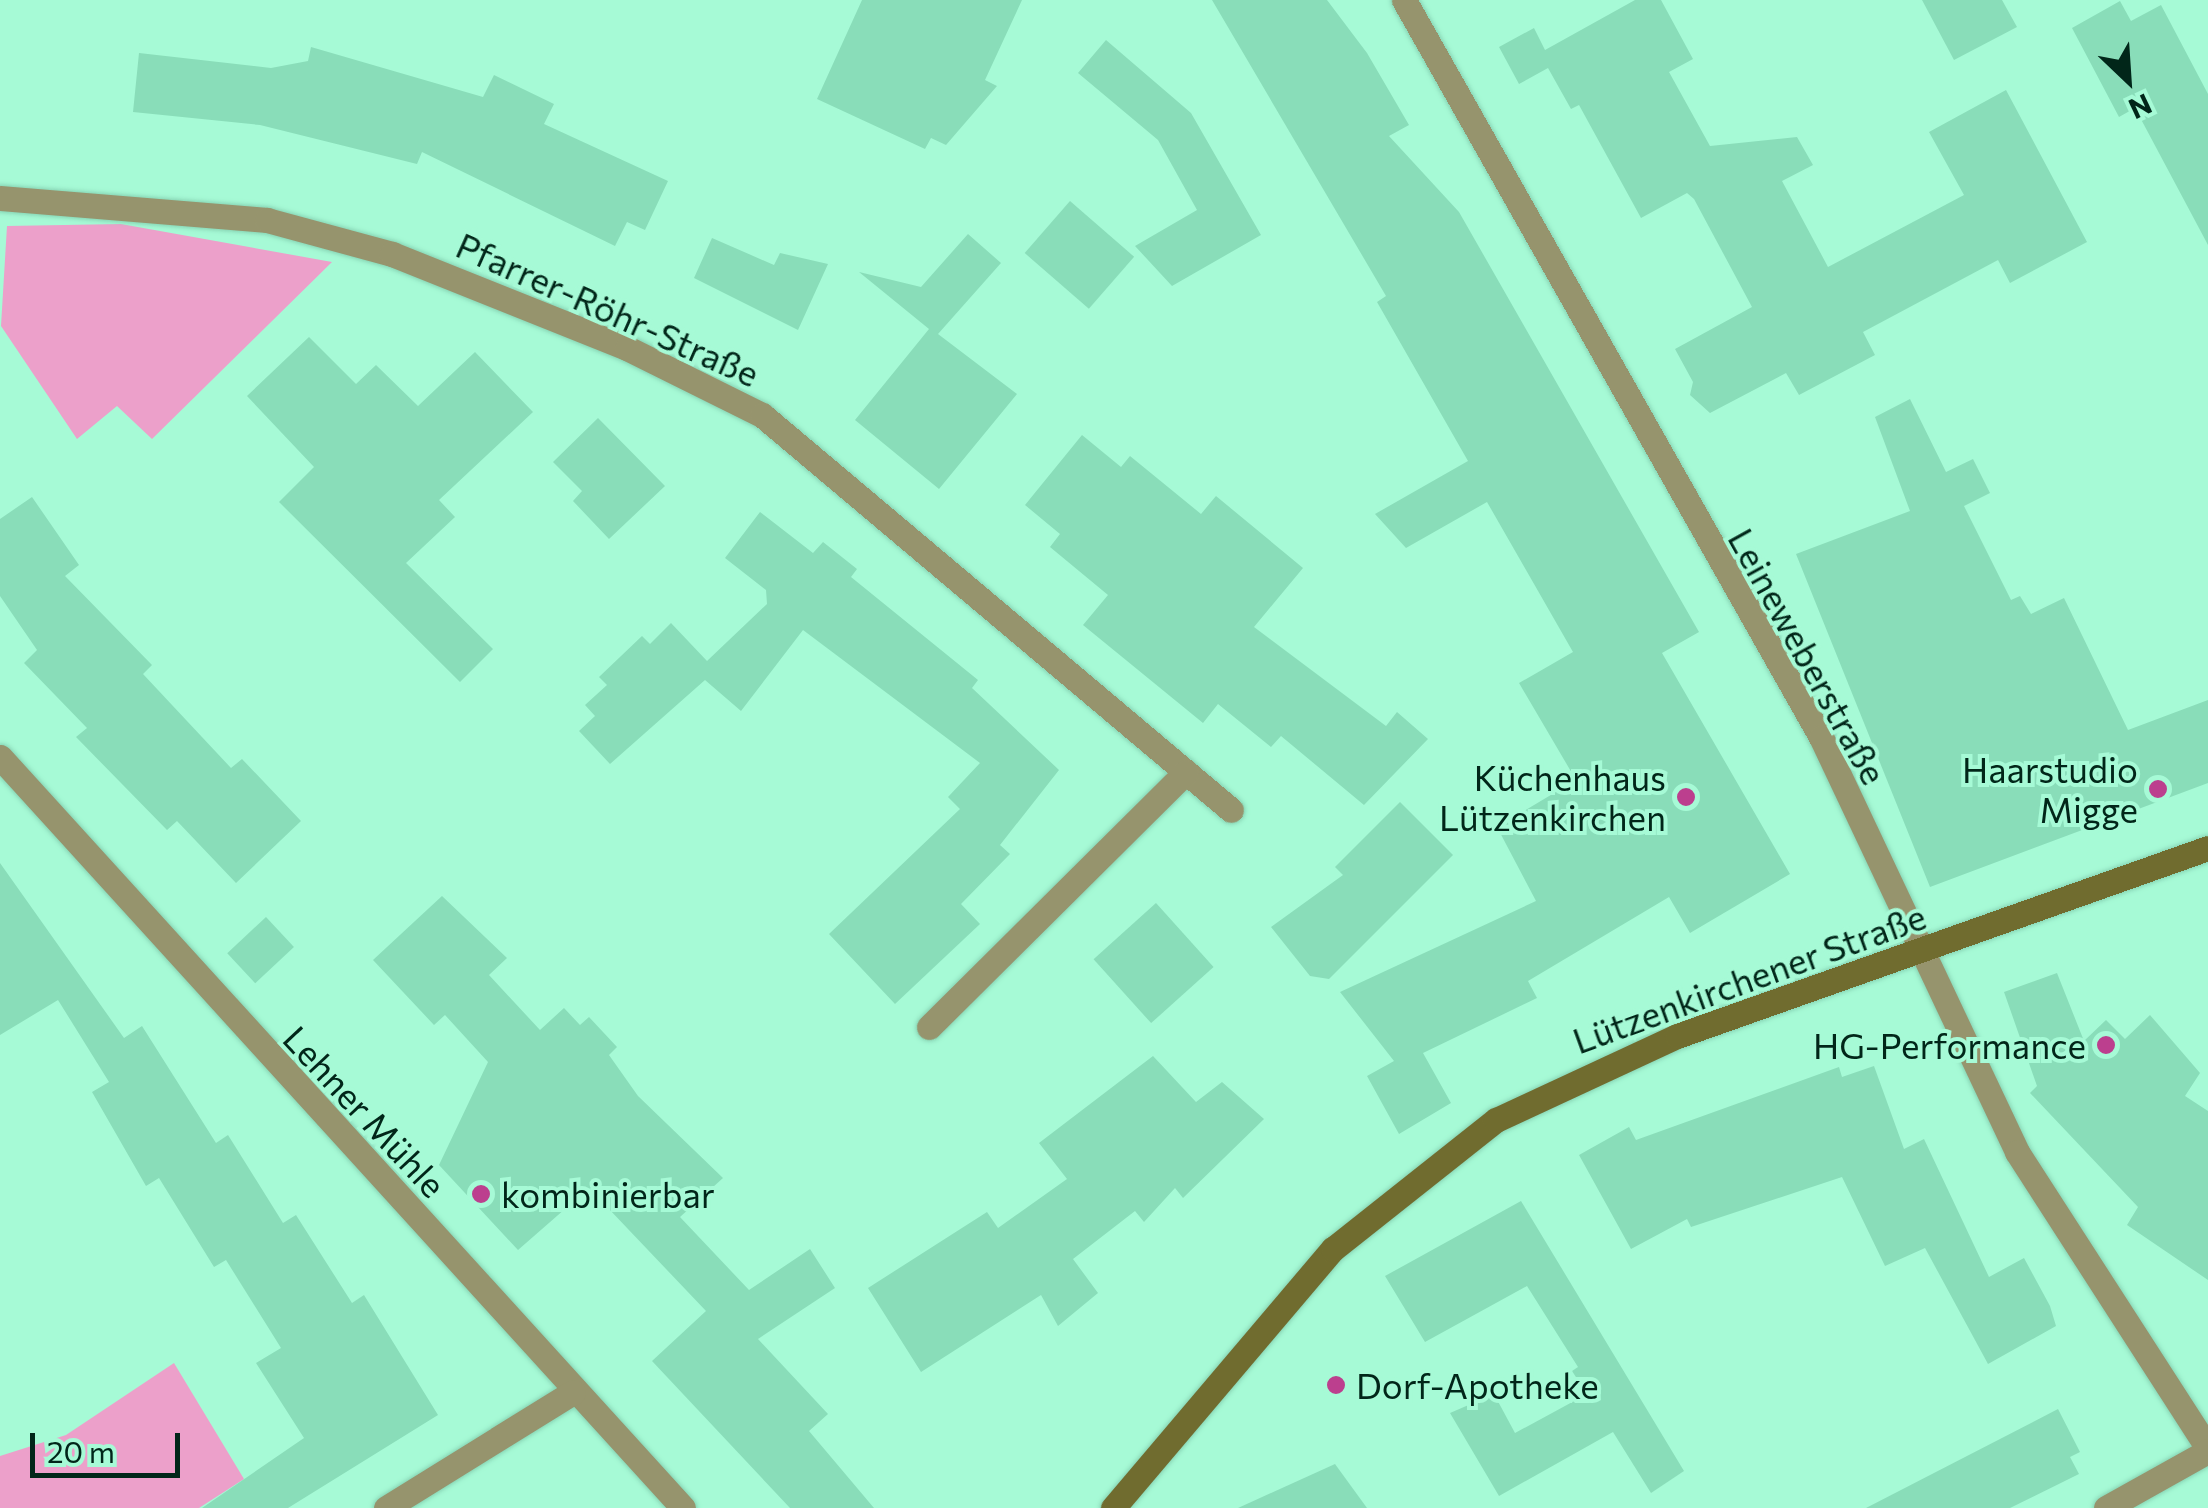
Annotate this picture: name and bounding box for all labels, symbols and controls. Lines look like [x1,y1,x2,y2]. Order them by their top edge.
north arrow [2078,30,2178,130]
text: N [2124,87,2157,127]
street label: Pfarrer-Röhr-Straße [450,223,766,395]
street label: Leineweberstraße [1720,521,1896,791]
place label: Haarstudio Migge [1962,748,2138,830]
place label: Küchenhaus Lützenkirchen [1439,756,1666,838]
marker: Haarstudio Migge [2147,778,2169,800]
marker: Küchenhaus Lützenkirchen [1675,786,1697,808]
street label: Lützenkirchener Straße [1567,895,1931,1061]
street label: Lehner Mühle [275,1017,455,1205]
place label: HG-Performance [1813,1024,2086,1066]
marker: HG-Performance [2095,1034,2117,1056]
place label: kombinierbar [501,1173,715,1215]
marker: kombinierbar [470,1183,492,1205]
place label: Dorf-Apotheke [1356,1364,1599,1406]
marker: Dorf-Apotheke [1325,1374,1347,1396]
scale bar [35,1413,185,1475]
text: 20 m [47,1432,115,1469]

